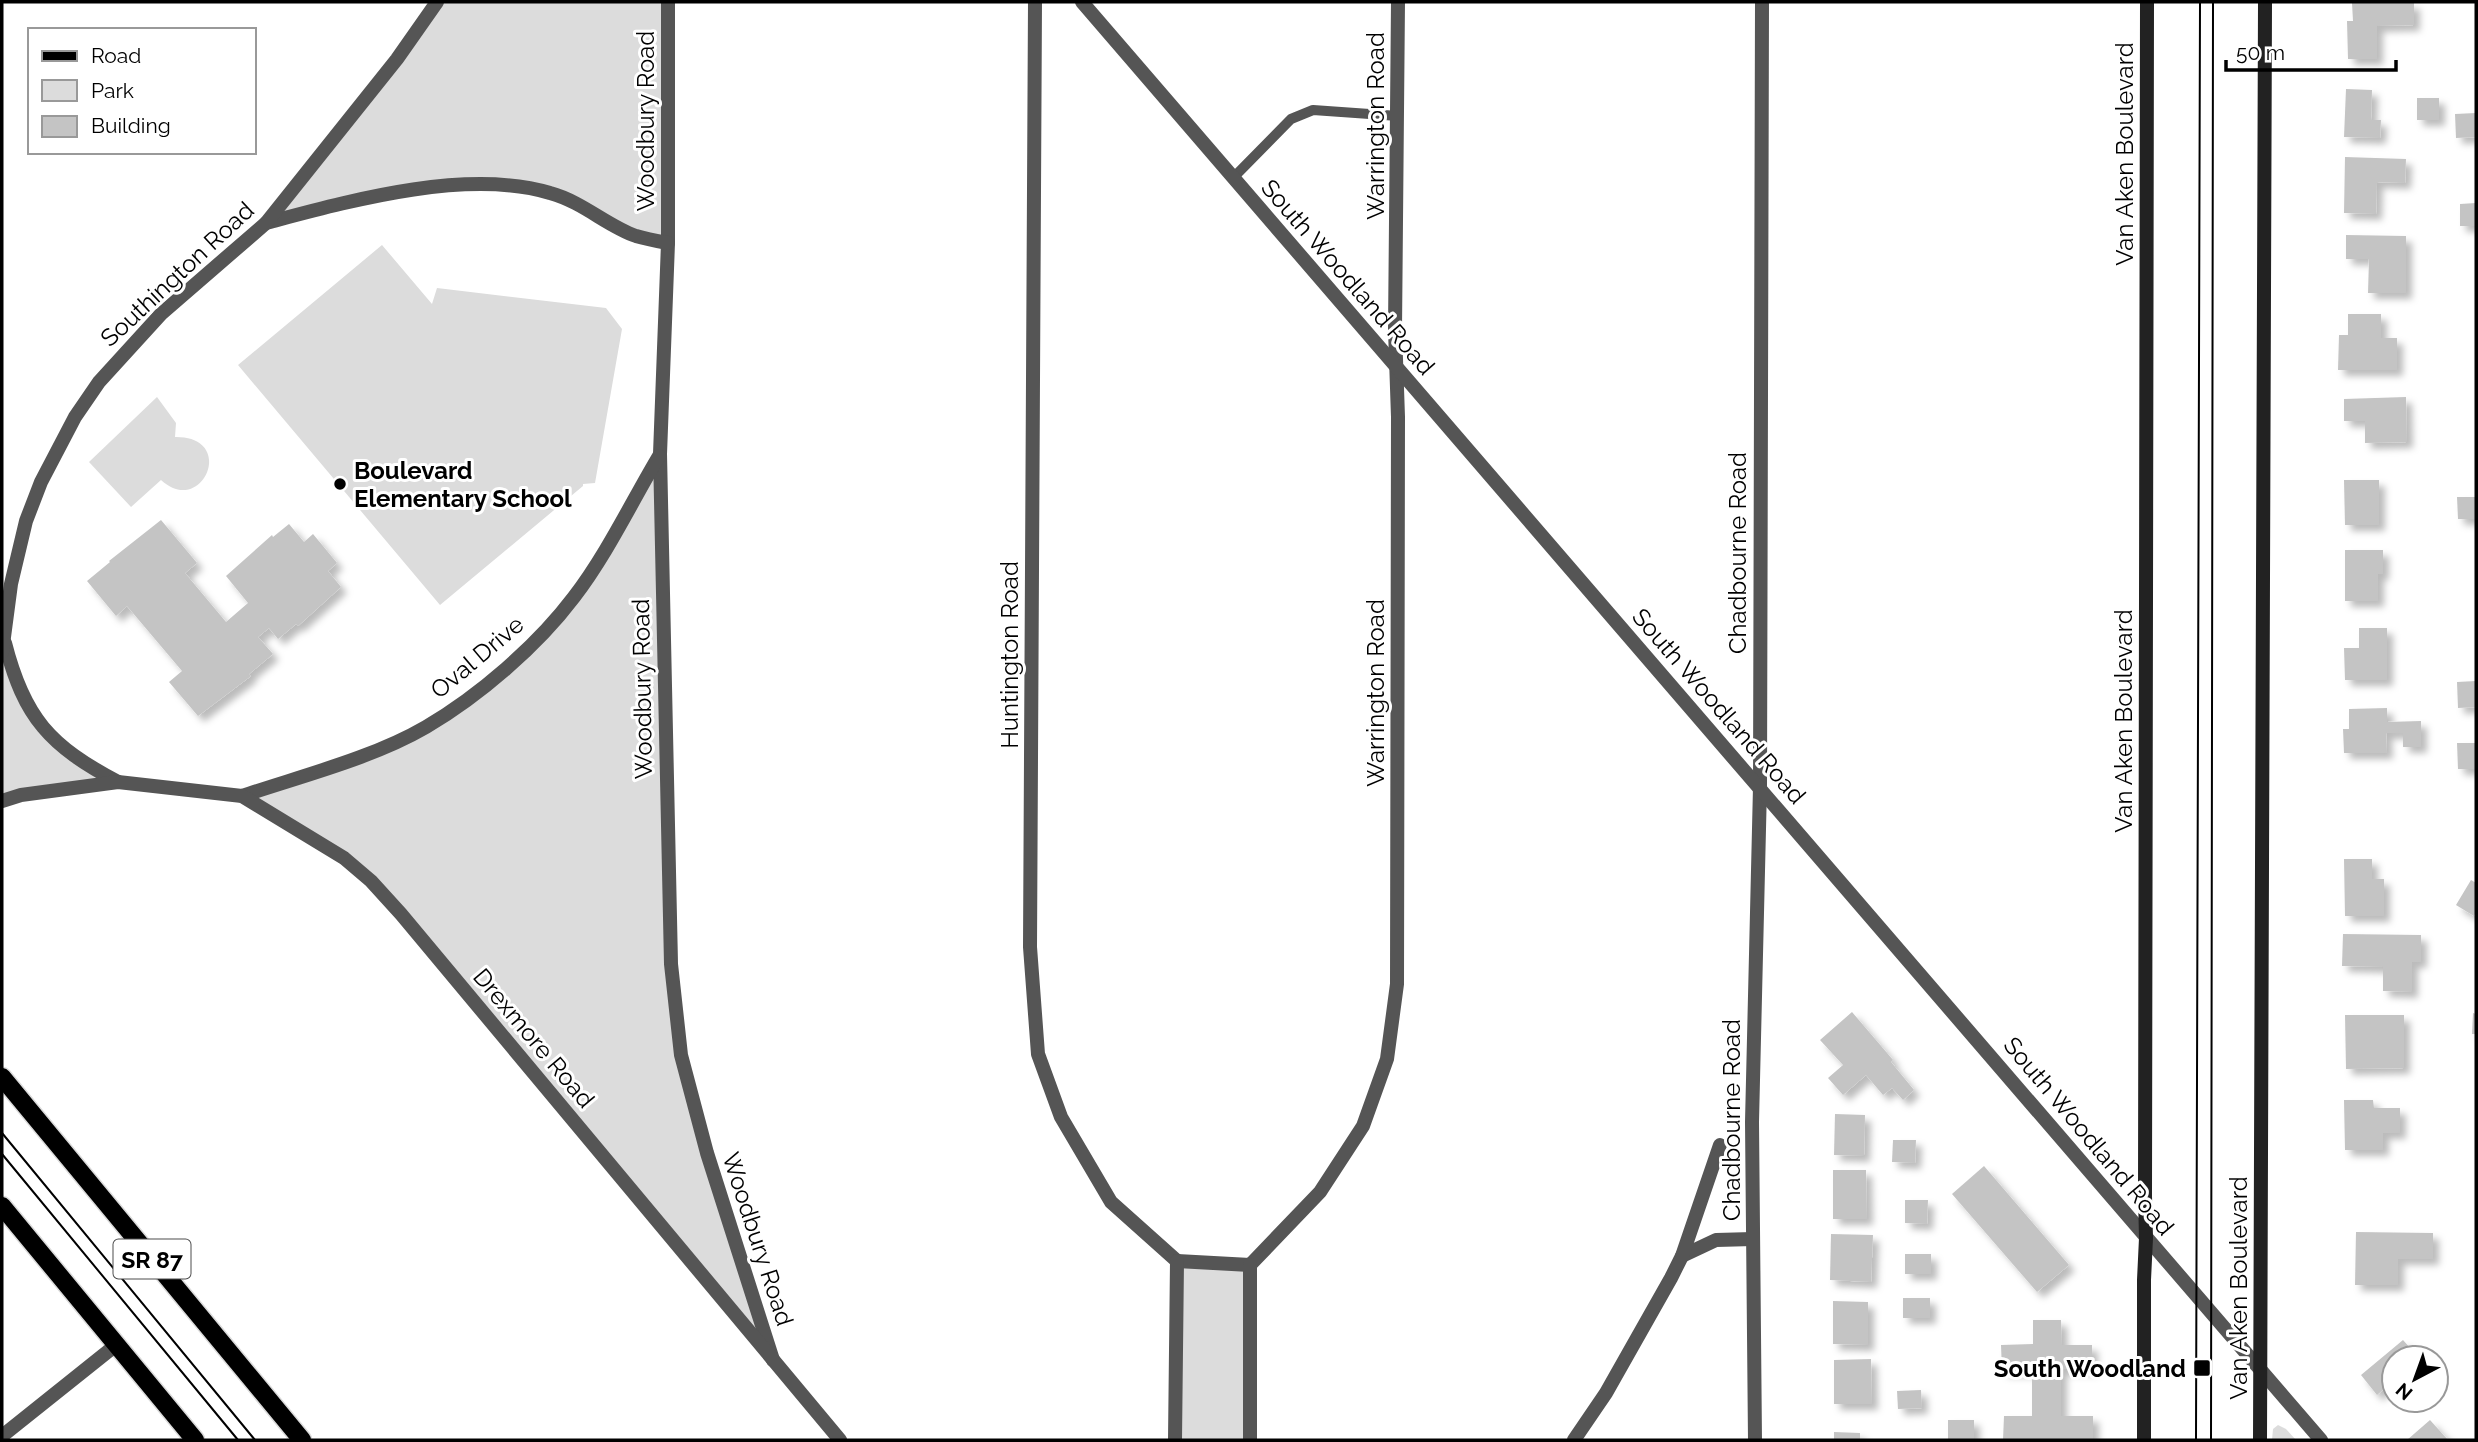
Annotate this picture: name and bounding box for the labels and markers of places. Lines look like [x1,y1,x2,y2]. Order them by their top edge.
place label: Boulevard Elementary School [354,456,572,513]
marker: Boulevard Elementary School [332,476,348,492]
place label: South Woodland [1994,1354,2186,1383]
marker: South Woodland [2192,1358,2212,1378]

